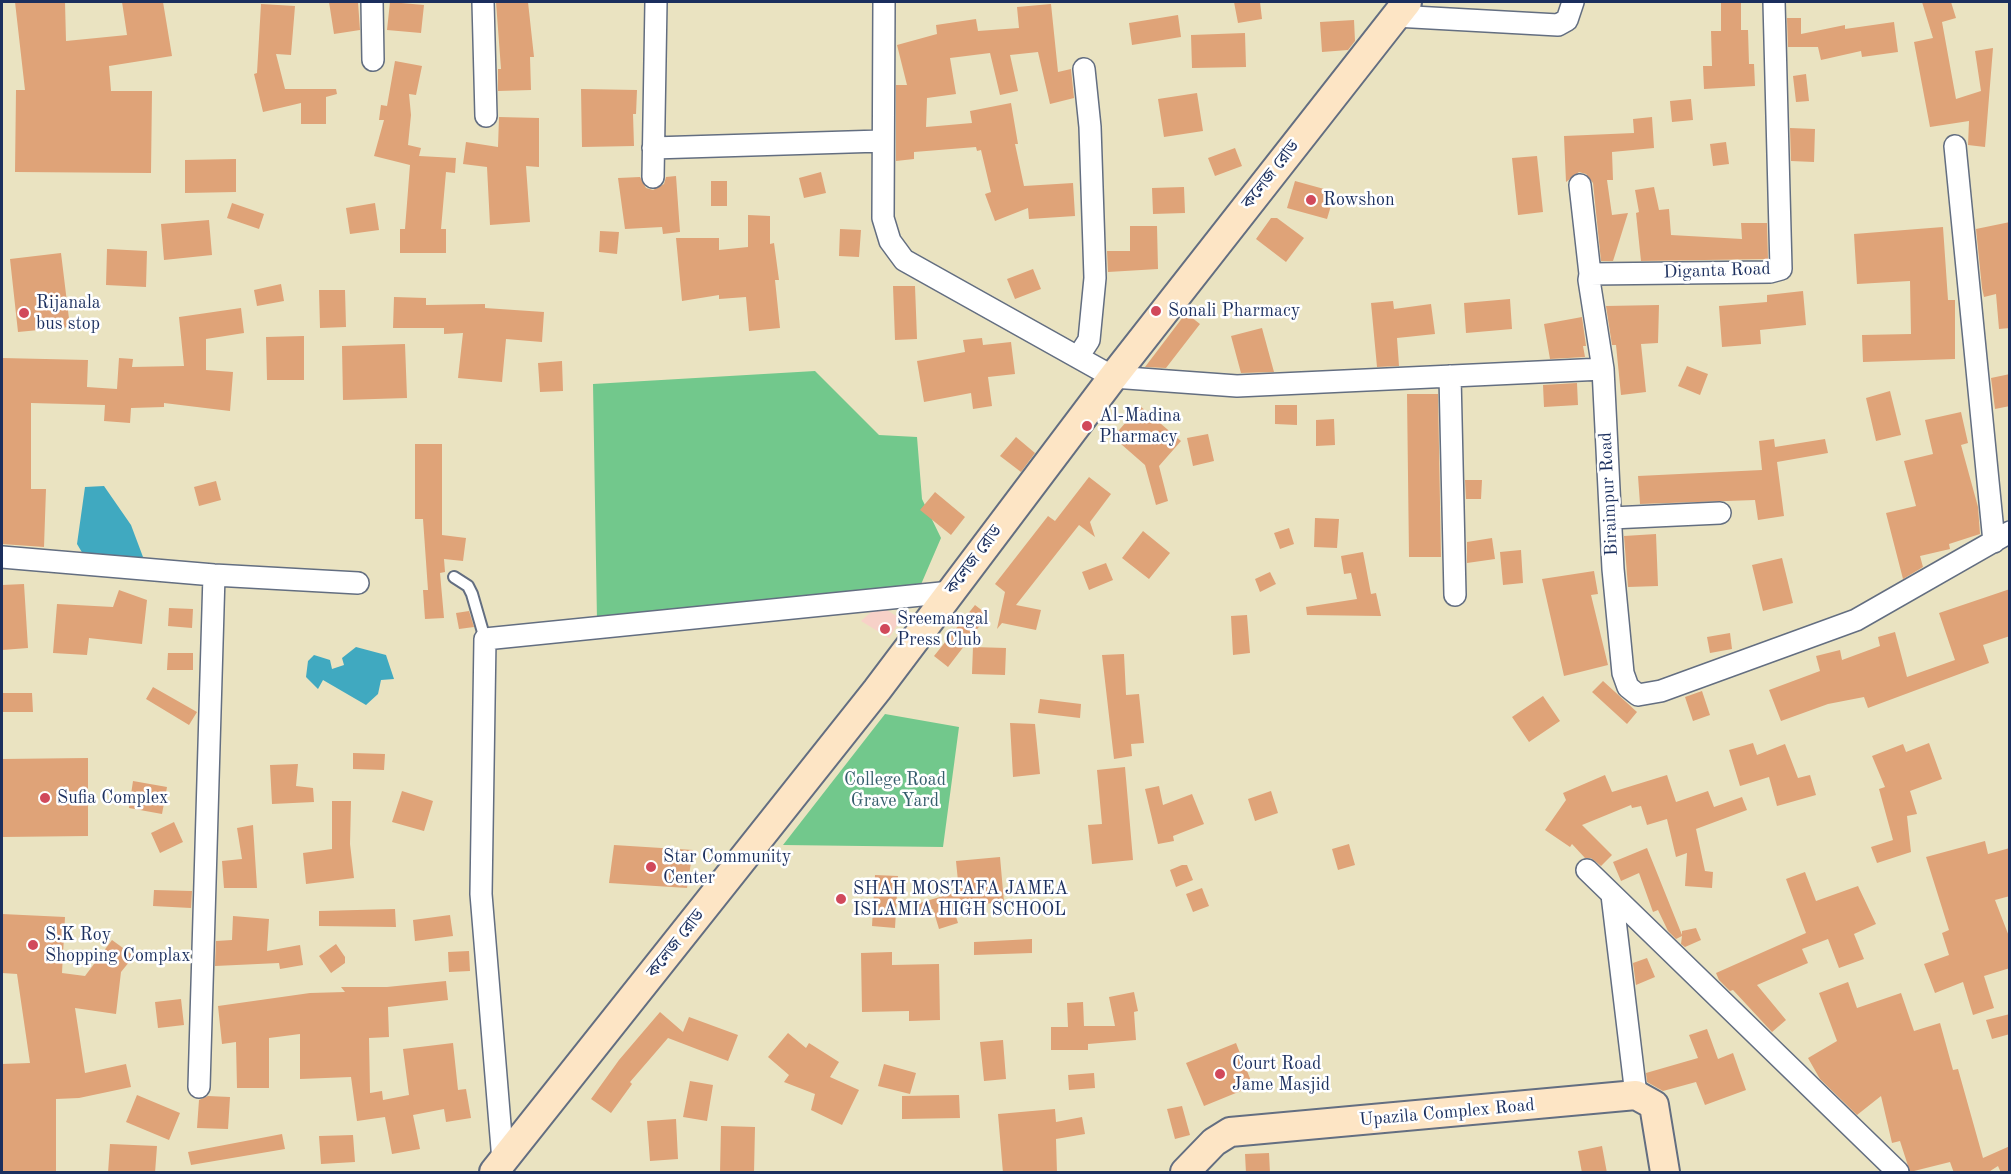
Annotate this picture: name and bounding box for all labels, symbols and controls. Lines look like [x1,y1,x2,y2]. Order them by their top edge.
street label: কলেজ রোড [1238,136,1304,214]
place label: Rowshon [1323,189,1395,211]
marker: Rowshon [1304,193,1318,207]
street label: Diganta Road [1663,258,1771,284]
place label: Rijanala bus stop [36,292,101,334]
place label: Sonali Pharmacy [1168,300,1300,322]
marker: Sonali Pharmacy [1149,304,1163,318]
marker: Rijanala bus stop [17,306,31,320]
place label: Al-Madina Pharmacy [1099,405,1181,448]
marker: Al-Madina Pharmacy [1080,419,1094,433]
street label: Biraimpur Road [1595,431,1623,557]
street label: কলেজ রোড [941,521,1007,599]
place label: Sreemangal Press Club [897,608,988,650]
marker: Sreemangal Press Club [878,622,892,636]
park label: College Road Grave Yard [844,769,946,812]
place label: Sufia Complex [57,787,168,809]
marker: Sufia Complex [38,791,52,805]
place label: Star Community Center [663,846,791,888]
marker: Star Community Center [644,860,658,874]
place label: SHAH MOSTAFA JAMEA ISLAMIA HIGH SCHOOL [853,878,1068,920]
marker: SHAH MOSTAFA JAMEA ISLAMIA HIGH SCHOOL [834,892,848,906]
street label: কলেজ রোড [643,905,709,983]
place label: S.K Roy Shopping Complax [45,924,191,966]
marker: S.K Roy Shopping Complax [26,938,40,952]
place label: Court Road Jame Masjid [1232,1053,1330,1096]
marker: Court Road Jame Masjid [1213,1067,1227,1081]
street label: Upazila Complex Road [1358,1095,1536,1131]

